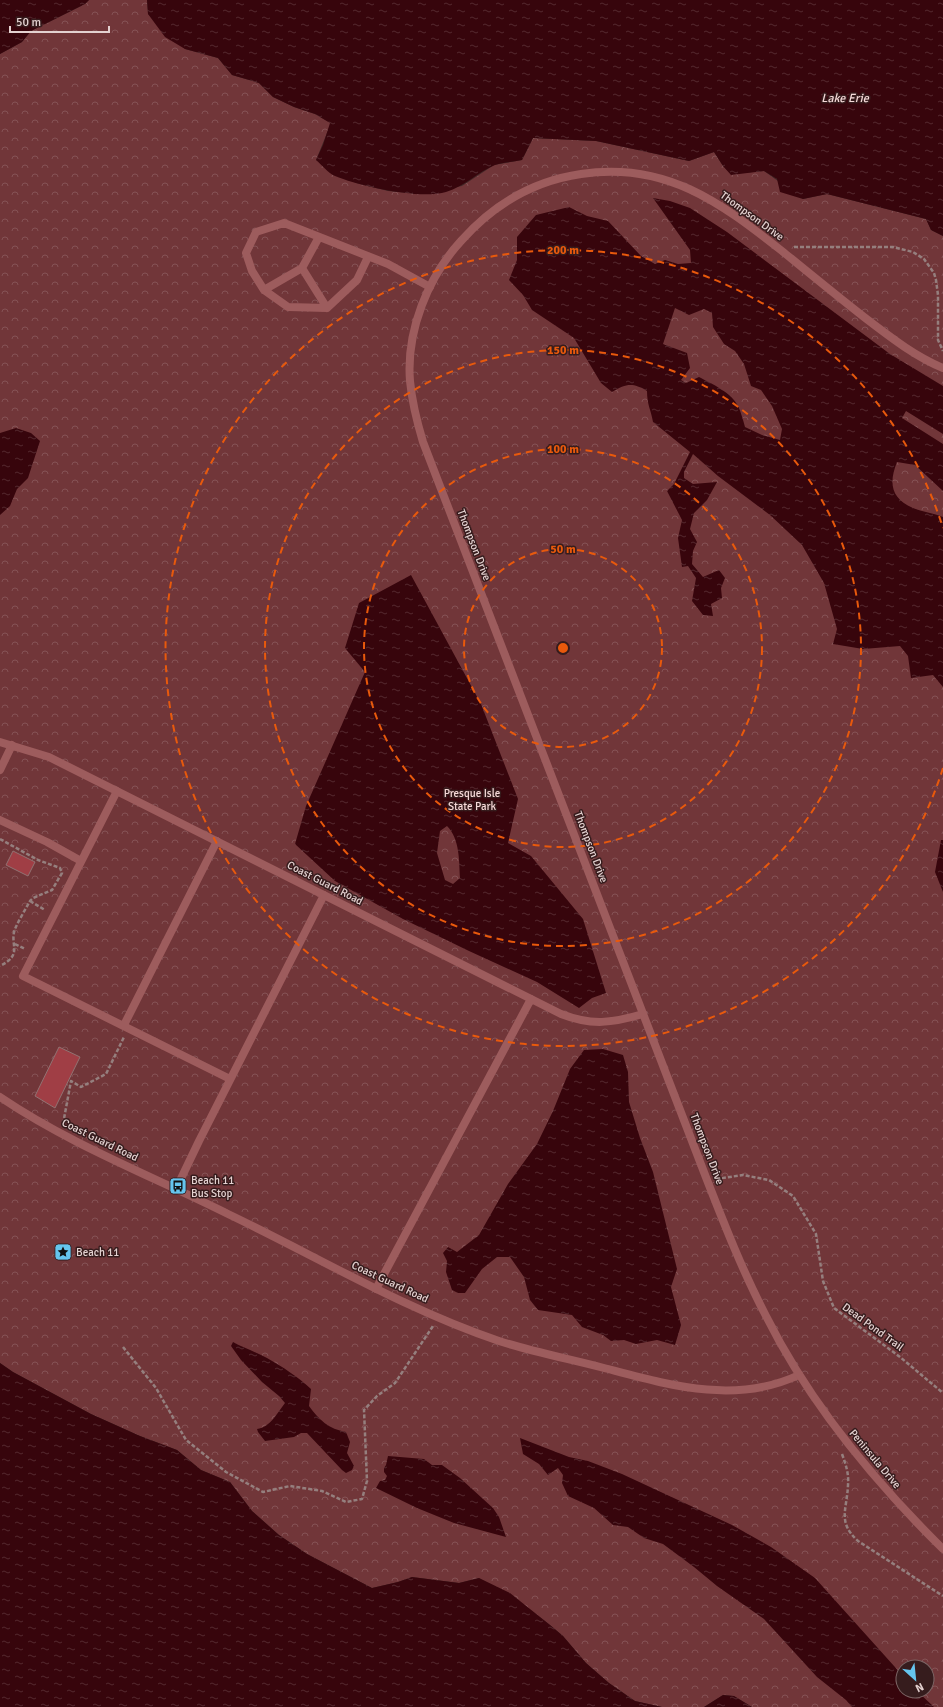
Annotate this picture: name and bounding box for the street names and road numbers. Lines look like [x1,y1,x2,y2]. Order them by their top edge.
street label: Thompson Drive [718,189,786,243]
street label: Thompson Drive [454,508,494,582]
street label: Thompson Drive [571,810,611,884]
street label: Coast Guard Road [285,858,365,908]
street label: Thompson Drive [687,1112,727,1186]
street label: Coast Guard Road [60,1116,140,1164]
street label: Coast Guard Road [349,1258,431,1306]
street label: Dead Pond Trail [840,1300,906,1354]
street label: Peninsula Drive [847,1427,903,1491]

